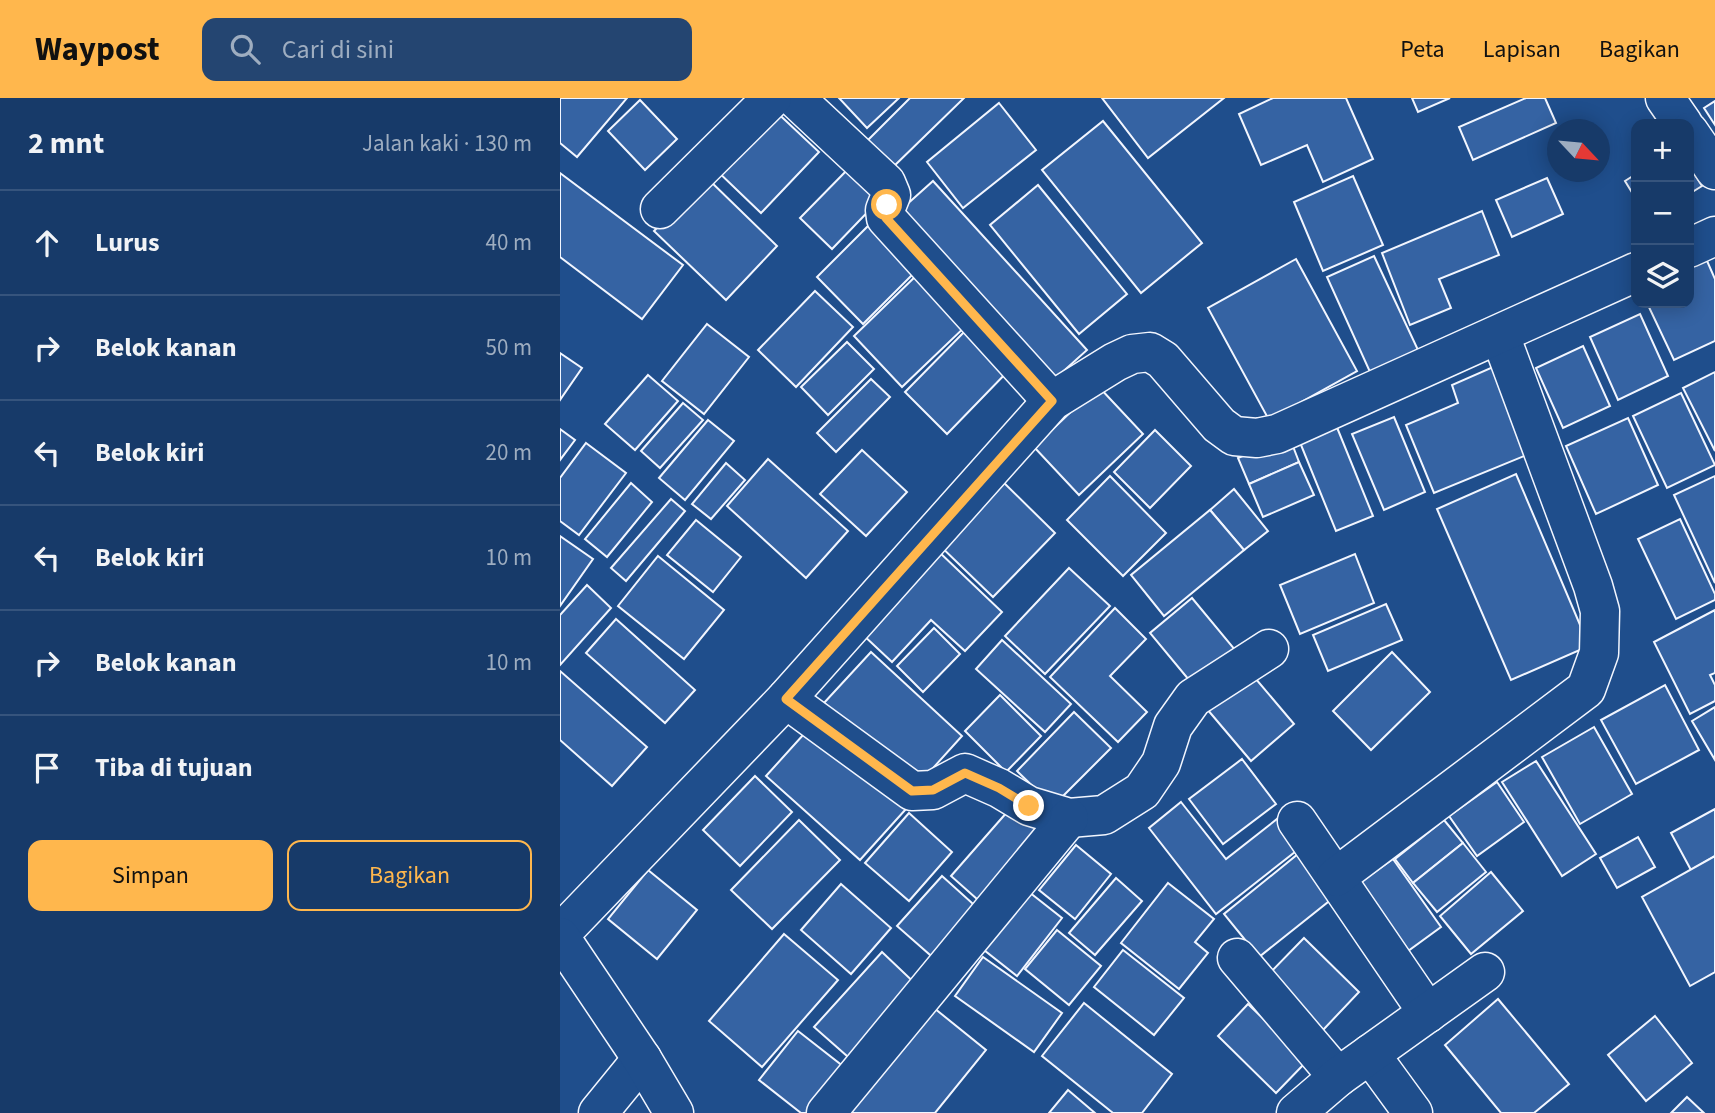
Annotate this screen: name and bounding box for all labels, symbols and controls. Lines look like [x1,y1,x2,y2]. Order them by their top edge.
search box [202,18,692,81]
text: Waypost [35,26,160,73]
icon: search [226,30,264,68]
text: Cari di sini [282,31,394,68]
text: Peta [1400,32,1445,67]
text: Lapisan [1483,32,1561,67]
text: Bagikan [1599,32,1680,67]
north arrow [1547,119,1610,182]
map controls [1631,119,1694,308]
button: + [1631,119,1694,182]
text: 2 mnt [28,122,104,165]
text: Jalan kaki · 130 m [362,127,532,160]
button: − [1631,182,1694,245]
route start [871,189,902,220]
icon: ahead [28,224,66,262]
text: Lurus [95,224,160,261]
text: 40 m [485,226,532,259]
button: layers [1631,245,1694,308]
icon: right [28,329,66,367]
text: Belok kanan [95,329,237,366]
text: 50 m [485,331,532,364]
icon: left [28,434,66,472]
text: Belok kiri [95,434,204,471]
text: 20 m [485,436,532,469]
icon: left [28,539,66,577]
text: Belok kiri [95,539,204,576]
text: 10 m [485,541,532,574]
icon: right [28,644,66,682]
text: Belok kanan [95,644,237,681]
text: 10 m [485,646,532,679]
icon: arrive [28,749,66,787]
text: Tiba di tujuan [95,749,253,786]
route end [1013,790,1044,821]
button: Simpan [28,840,273,911]
button: Bagikan [287,840,532,911]

